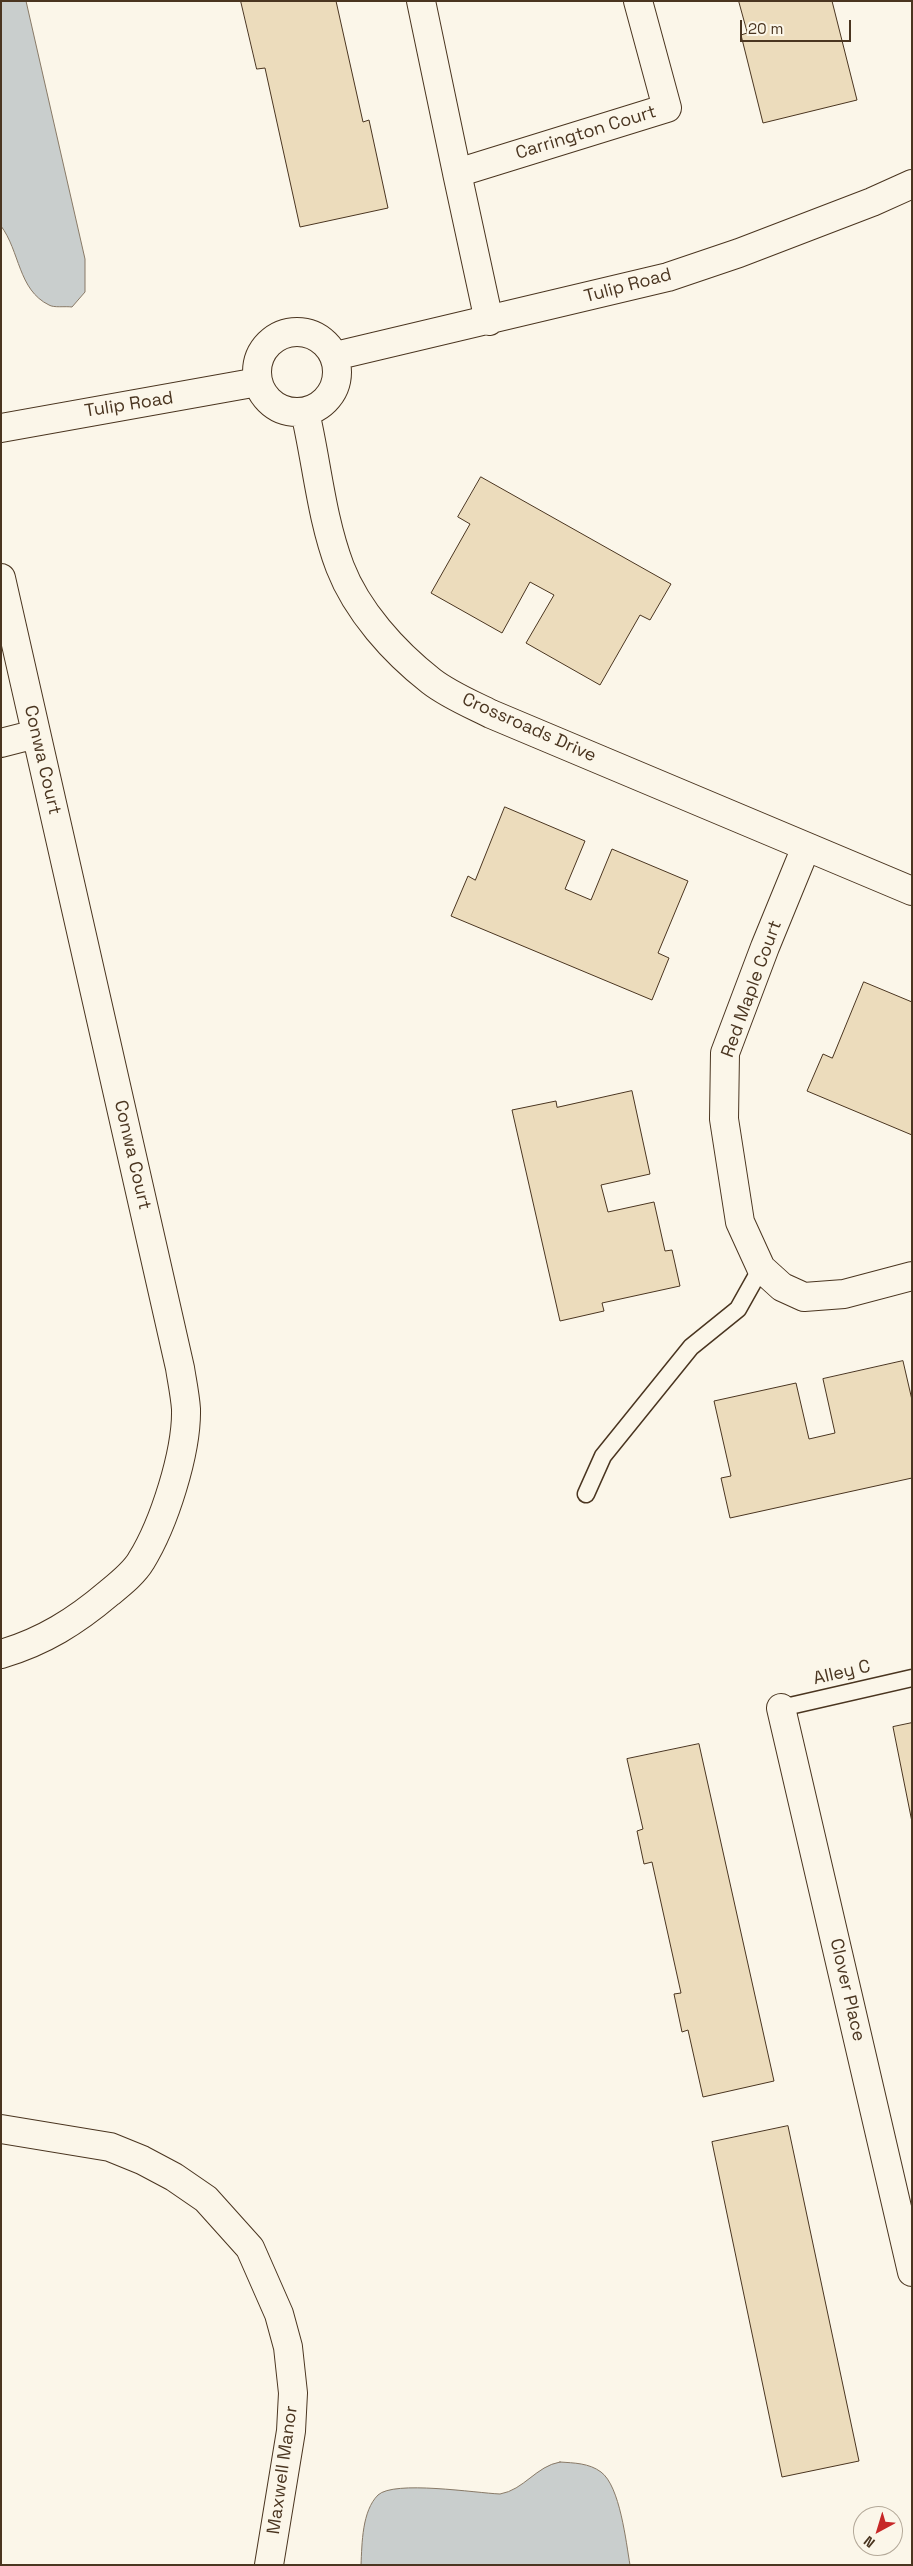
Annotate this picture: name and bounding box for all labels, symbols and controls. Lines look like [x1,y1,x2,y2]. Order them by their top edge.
scale bar [743,10,854,42]
text: 20 m [748,19,783,38]
street label: Carrington Court [513,101,659,165]
street label: Tulip Road [582,264,674,308]
street label: Tulip Road [83,387,175,423]
street label: Crossroads Drive [459,689,599,767]
street label: Conwa Court [19,703,65,817]
street label: Red Maple Court [717,918,787,1060]
street label: Conwa Court [109,1098,155,1212]
street label: Alley C [811,1656,873,1690]
street label: Clover Place [825,1936,869,2044]
street label: Maxwell Manor [263,2404,303,2536]
north arrow [853,2506,903,2556]
text: N [860,2532,879,2552]

